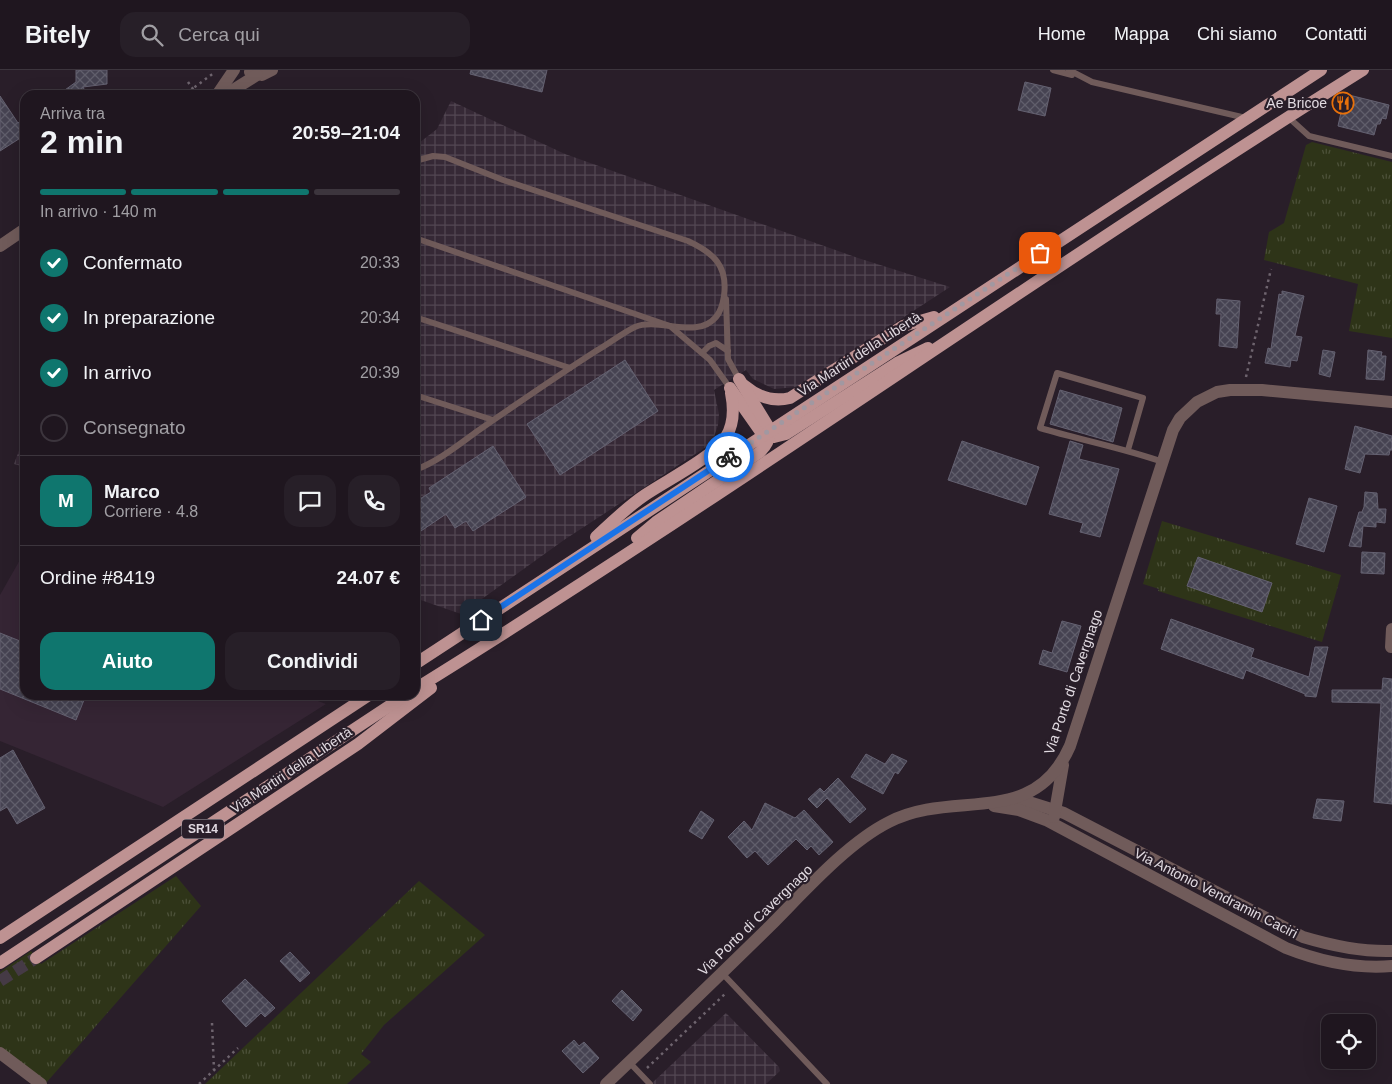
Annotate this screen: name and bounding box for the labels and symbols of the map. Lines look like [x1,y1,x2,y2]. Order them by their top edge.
restaurant icon: Ae Bricoe [1331,91,1355,115]
place label: Ae Bricoe [1266,95,1327,111]
pin [1019,232,1061,274]
street label: Via Martiri della Libertà [795,308,923,400]
courier [704,432,754,482]
pin [460,599,502,641]
street label: Via Porto di Cavergnago [1041,607,1105,757]
street label: Via Martiri della Libertà [227,723,355,817]
road number: SR14 [182,820,224,839]
street label: Via Antonio Vendramin Caciri [1132,845,1300,941]
street label: Via Porto di Cavergnago [695,861,815,979]

